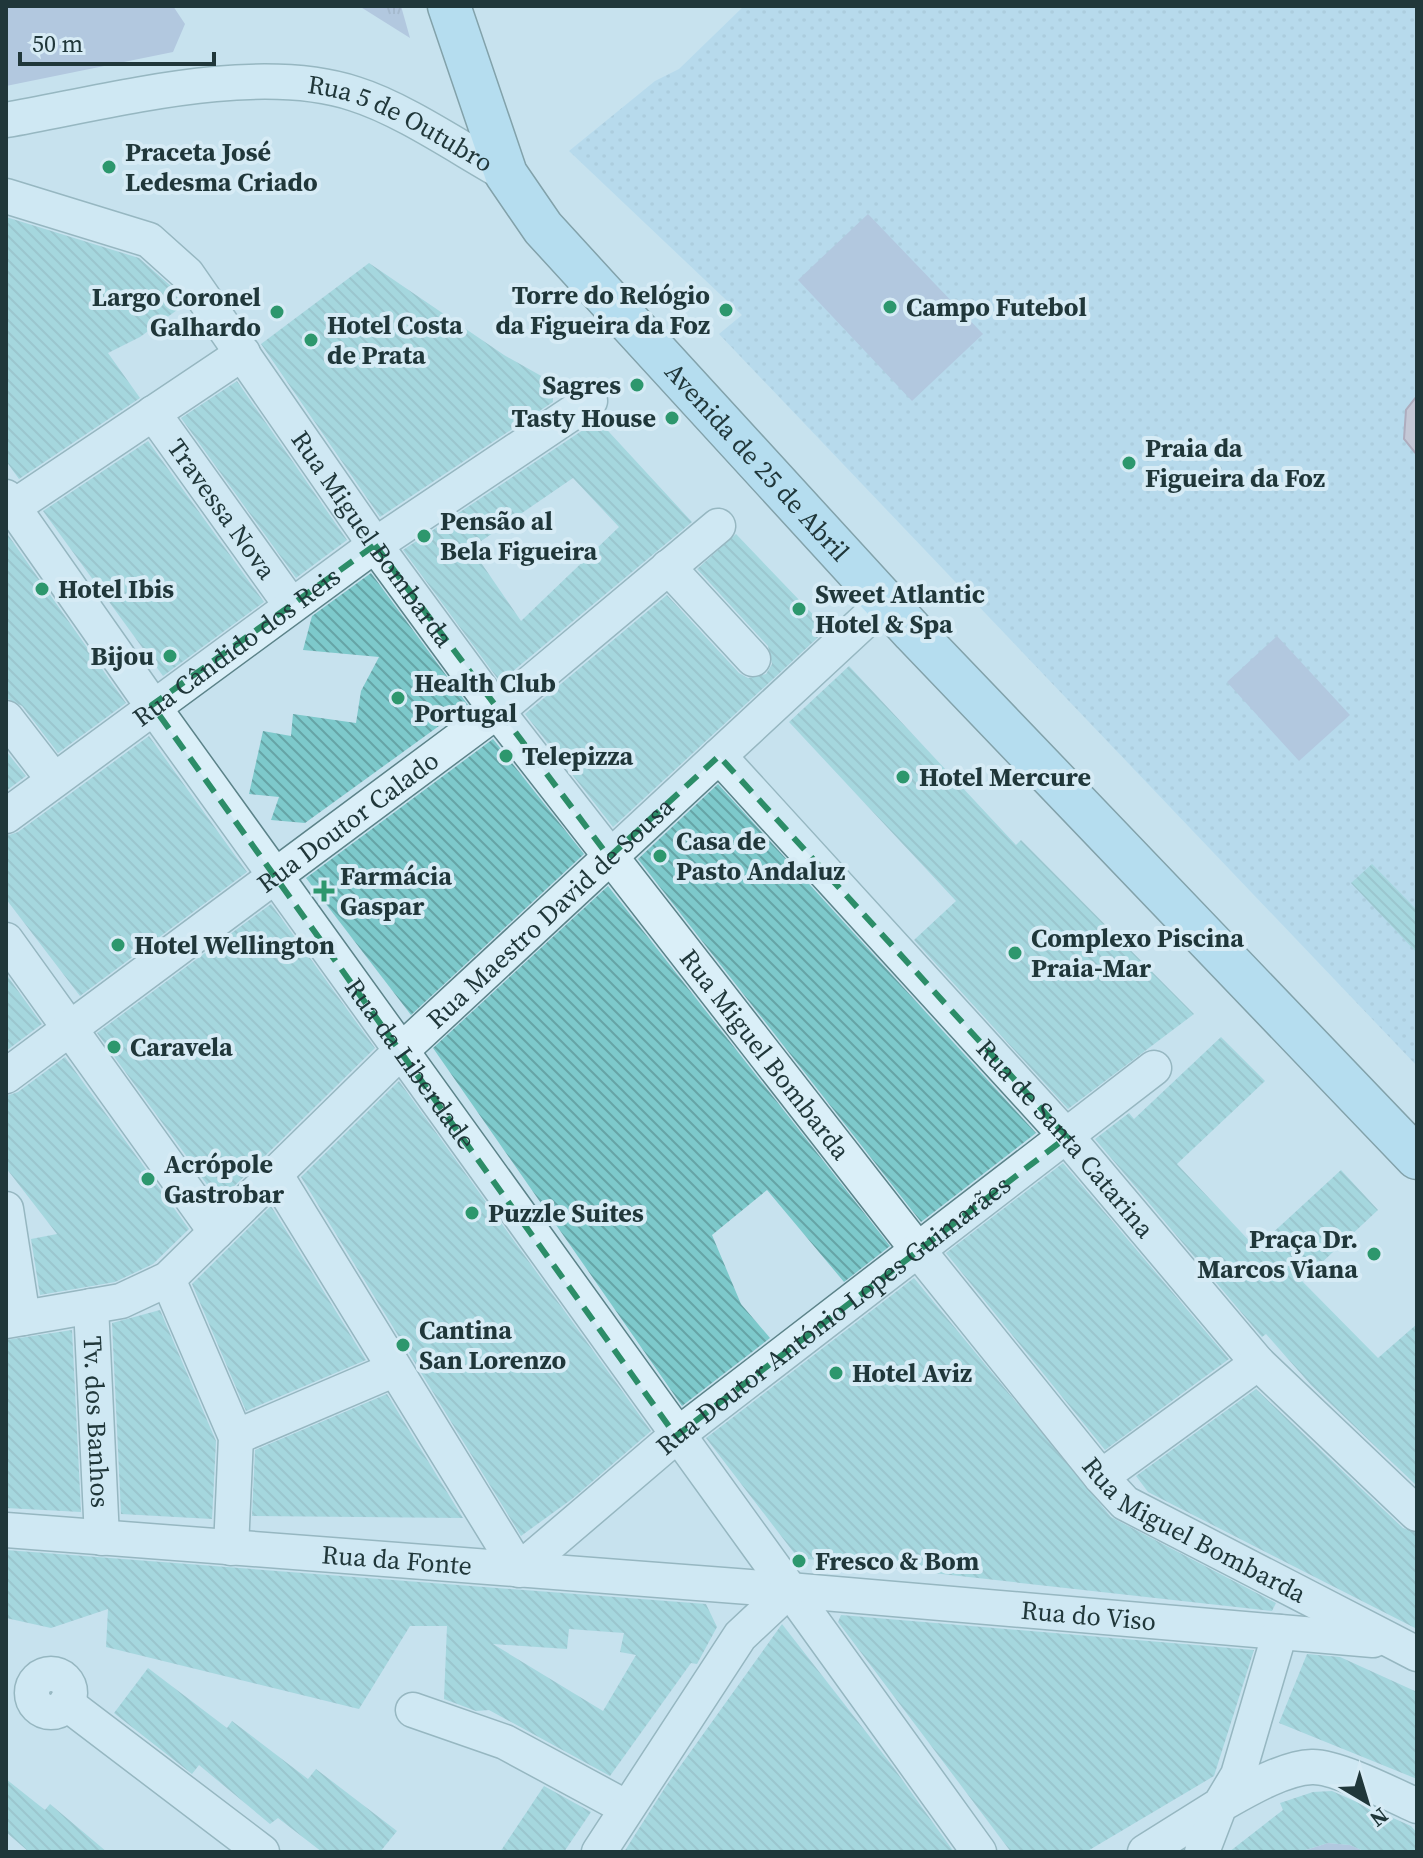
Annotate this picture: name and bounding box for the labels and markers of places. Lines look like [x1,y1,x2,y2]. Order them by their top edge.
place label: Praceta José Ledesma Criado [125,134,318,200]
marker: Praceta José Ledesma Criado [100,158,118,176]
place label: Torre do Relógio da Figueira da Foz [495,277,710,343]
place label: Largo Coronel Galhardo [92,279,261,345]
place label: Campo Futebol [906,289,1087,325]
marker: Campo Futebol [881,298,899,316]
marker: Torre do Relógio da Figueira da Foz [717,301,735,319]
marker: Largo Coronel Galhardo [268,303,286,321]
place label: Hotel Costa de Prata [327,307,463,373]
marker: Hotel Costa de Prata [302,331,320,349]
place label: Sagres [542,367,621,403]
marker: Sagres [628,376,646,394]
place label: Tasty House [512,400,656,436]
marker: Tasty House [663,409,681,427]
place label: Praia da Figueira da Foz [1145,430,1325,496]
marker: Praia da Figueira da Foz [1120,454,1138,472]
place label: Pensão al Bela Figueira [440,503,597,569]
marker: Pensão al Bela Figueira [415,527,433,545]
place label: Hotel Ibis [58,571,174,607]
place label: Sweet Atlantic Hotel & Spa [815,576,985,642]
marker: Hotel Ibis [33,580,51,598]
marker: Sweet Atlantic Hotel & Spa [790,600,808,618]
place label: Bijou [90,638,154,674]
marker: Bijou [161,647,179,665]
place label: Health Club Portugal [414,665,556,731]
marker: Health Club Portugal [389,689,407,707]
place label: Telepizza [522,738,633,774]
marker: Telepizza [497,747,515,765]
place label: Hotel Mercure [919,759,1091,795]
marker: Hotel Mercure [894,768,912,786]
place label: Casa de Pasto Andaluz [676,823,845,889]
marker: Casa de Pasto Andaluz [651,847,669,865]
place label: Farmácia Gaspar [340,858,452,924]
marker: Farmácia Gaspar [315,882,333,900]
place label: Complexo Piscina Praia-Mar [1031,920,1244,986]
place label: Hotel Wellington [134,927,335,963]
marker: Hotel Wellington [109,936,127,954]
marker: Complexo Piscina Praia-Mar [1006,944,1024,962]
place label: Caravela [130,1029,233,1065]
marker: Caravela [105,1038,123,1056]
place label: Acrópole Gastrobar [164,1146,285,1212]
marker: Acrópole Gastrobar [139,1170,157,1188]
place label: Puzzle Suites [488,1195,644,1231]
marker: Puzzle Suites [463,1204,481,1222]
place label: Praça Dr. Marcos Viana [1197,1221,1358,1287]
marker: Praça Dr. Marcos Viana [1365,1245,1383,1263]
place label: Cantina San Lorenzo [419,1312,566,1378]
marker: Cantina San Lorenzo [394,1336,412,1354]
place label: Hotel Aviz [852,1355,972,1391]
marker: Hotel Aviz [827,1364,845,1382]
place label: Fresco & Bom [815,1543,980,1579]
marker: Fresco & Bom [790,1552,808,1570]

